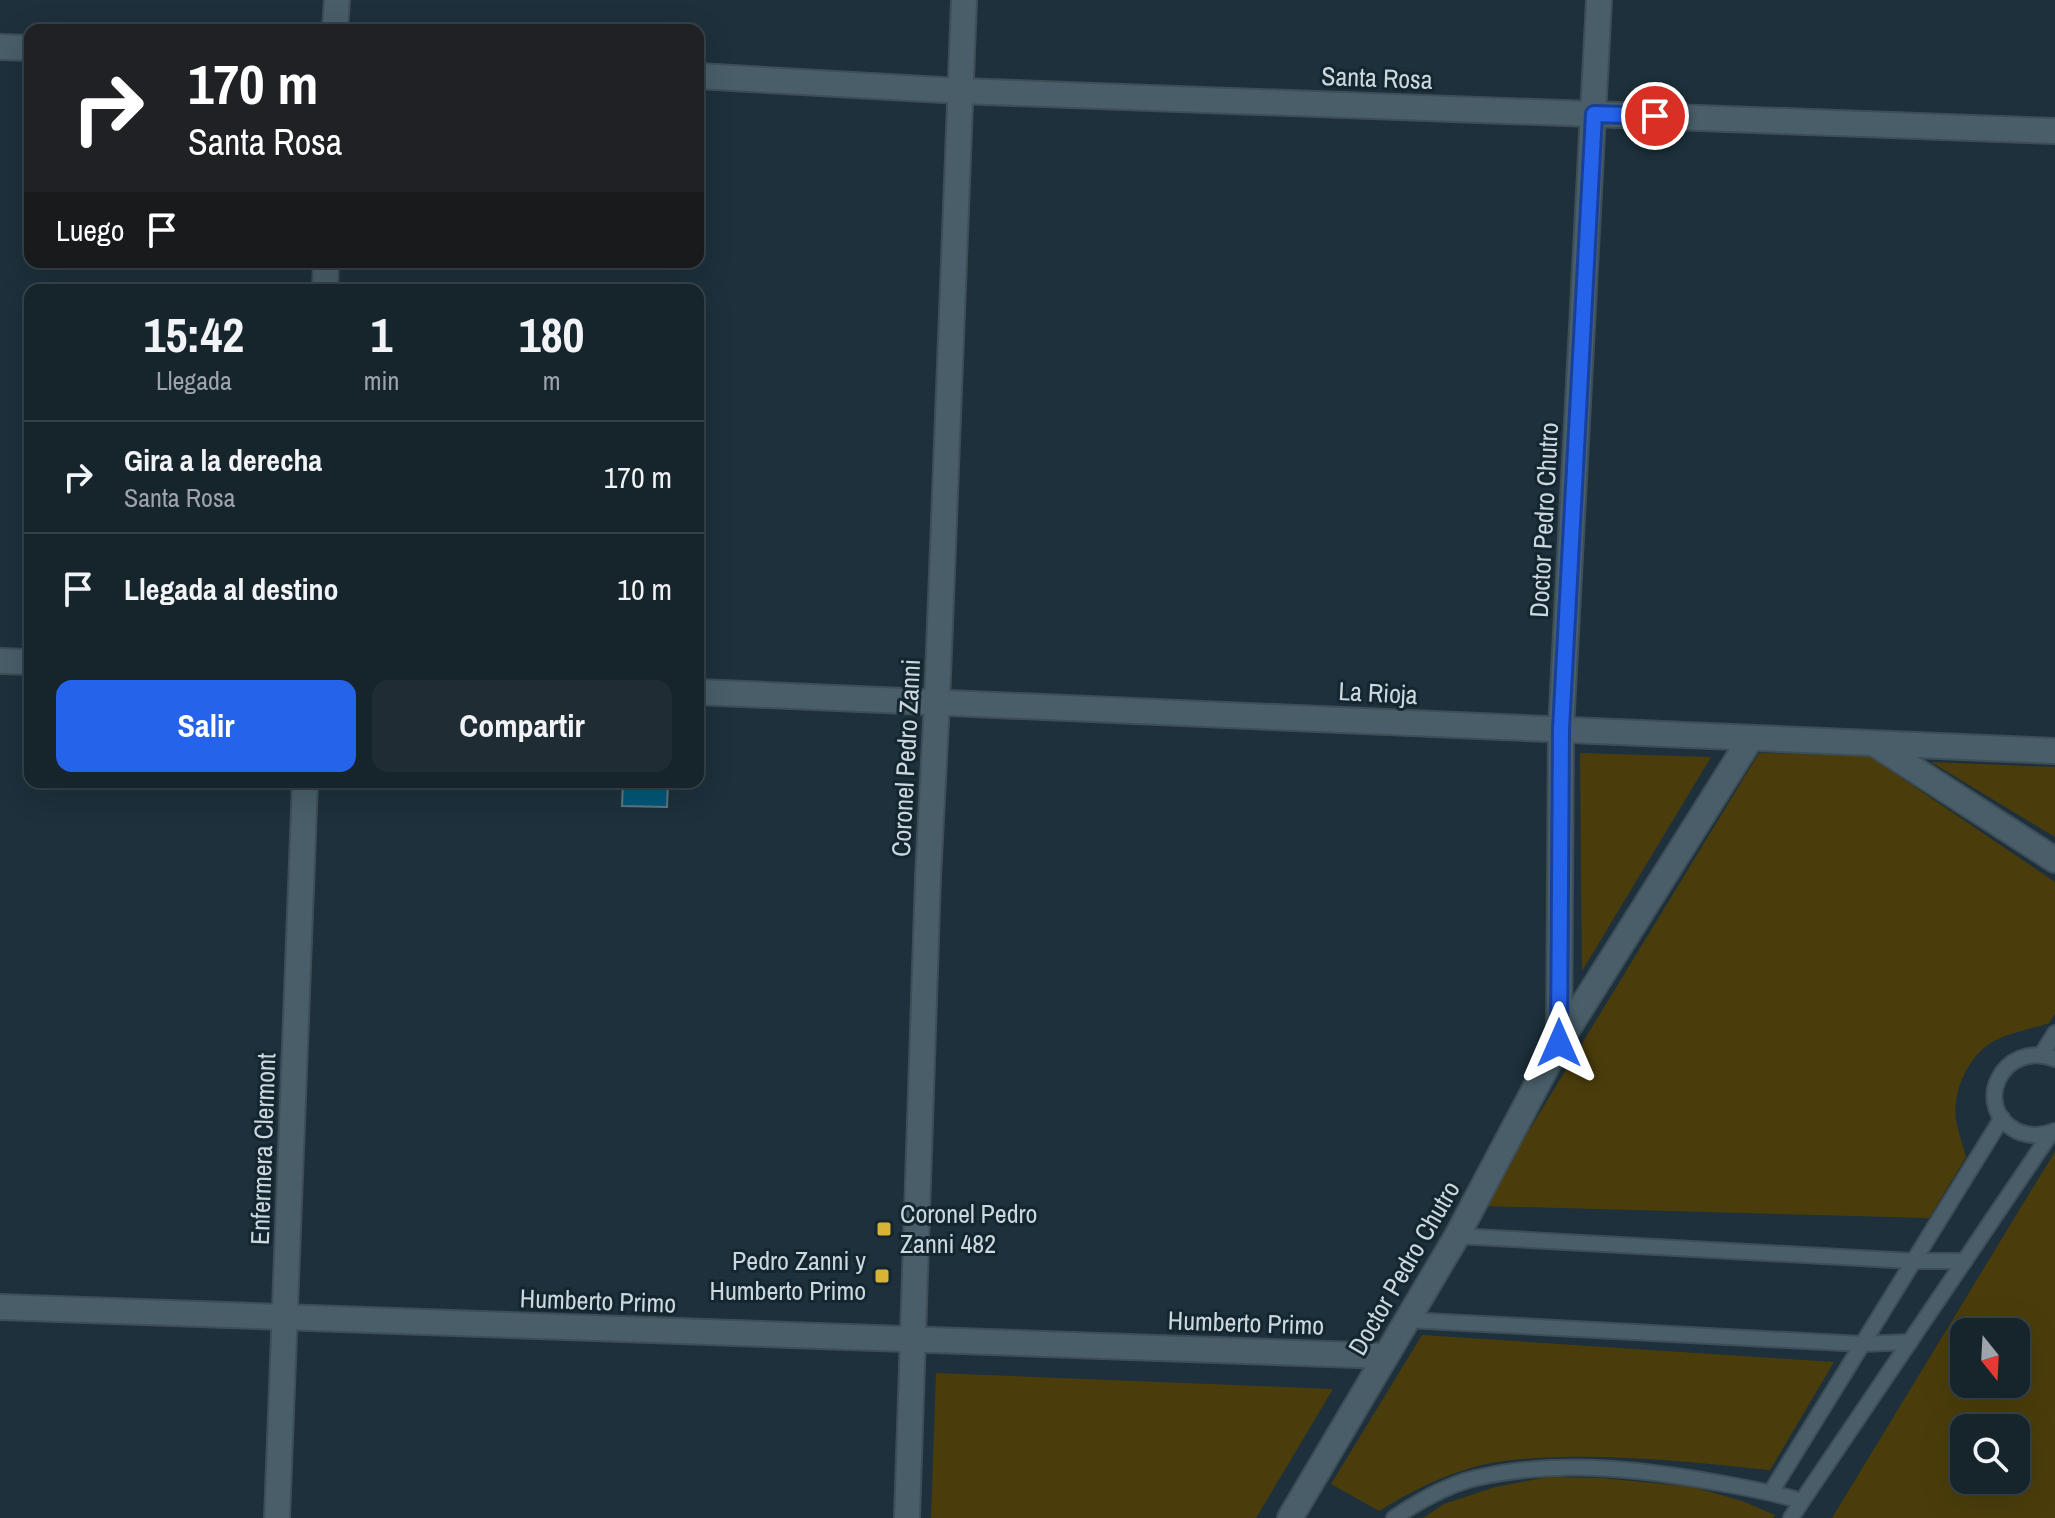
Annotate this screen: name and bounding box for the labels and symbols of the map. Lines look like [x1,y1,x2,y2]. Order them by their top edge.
street label: Santa Rosa [1321,58,1433,97]
pin [1621,82,1689,150]
street label: Doctor Pedro Chutro [1521,421,1566,619]
street label: Coronel Pedro Zanni [883,658,928,858]
street label: La Rioja [1337,673,1419,712]
position arrow [1517,1001,1601,1085]
street label: Enfermera Clermont [242,1052,283,1246]
street label: Doctor Pedro Chutro [1340,1174,1468,1361]
place label: Coronel Pedro Zanni 482 [900,1196,1037,1261]
marker: Coronel Pedro Zanni 482 [875,1220,893,1238]
place label: Pedro Zanni y Humberto Primo [710,1243,866,1308]
marker: Pedro Zanni y Humberto Primo [873,1267,891,1285]
street label: Humberto Primo [519,1280,677,1321]
street label: Humberto Primo [1167,1302,1325,1343]
north arrow [1950,1318,2030,1398]

